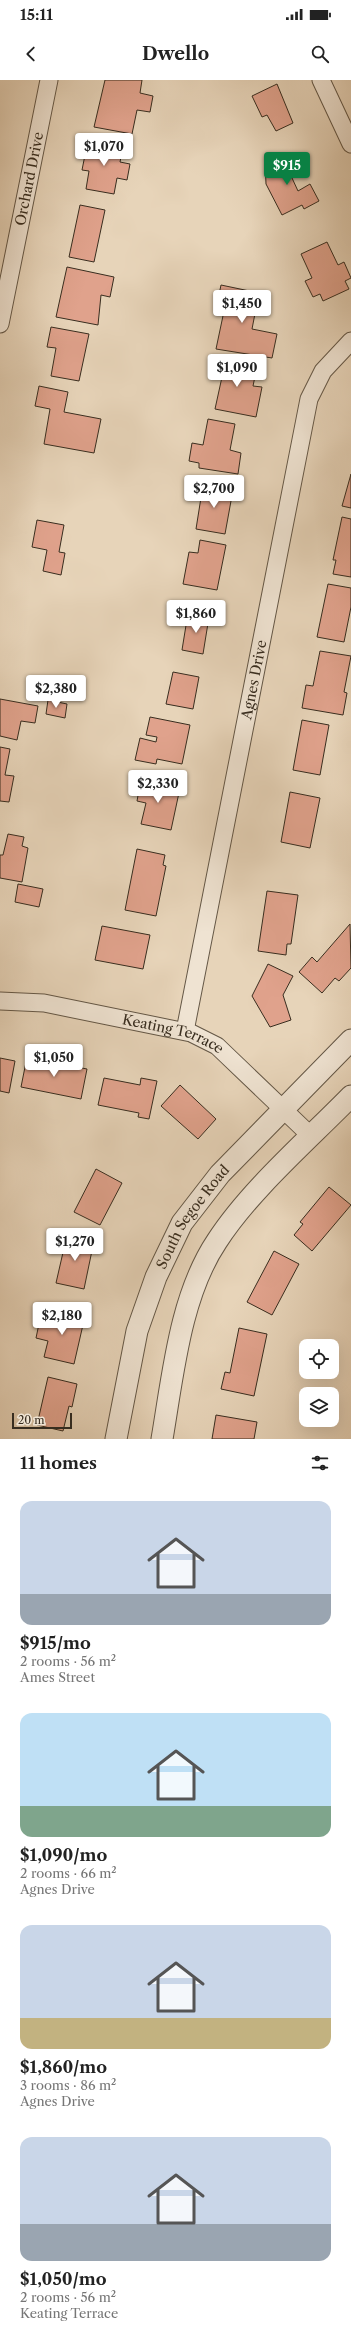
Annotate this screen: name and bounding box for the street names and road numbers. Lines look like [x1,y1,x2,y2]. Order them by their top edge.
street label: Orchard Drive [11,130,47,227]
street label: Agnes Drive [237,638,271,722]
street label: Keating Terrace [121,1010,228,1057]
street label: South Segoe Road [152,1161,233,1272]

